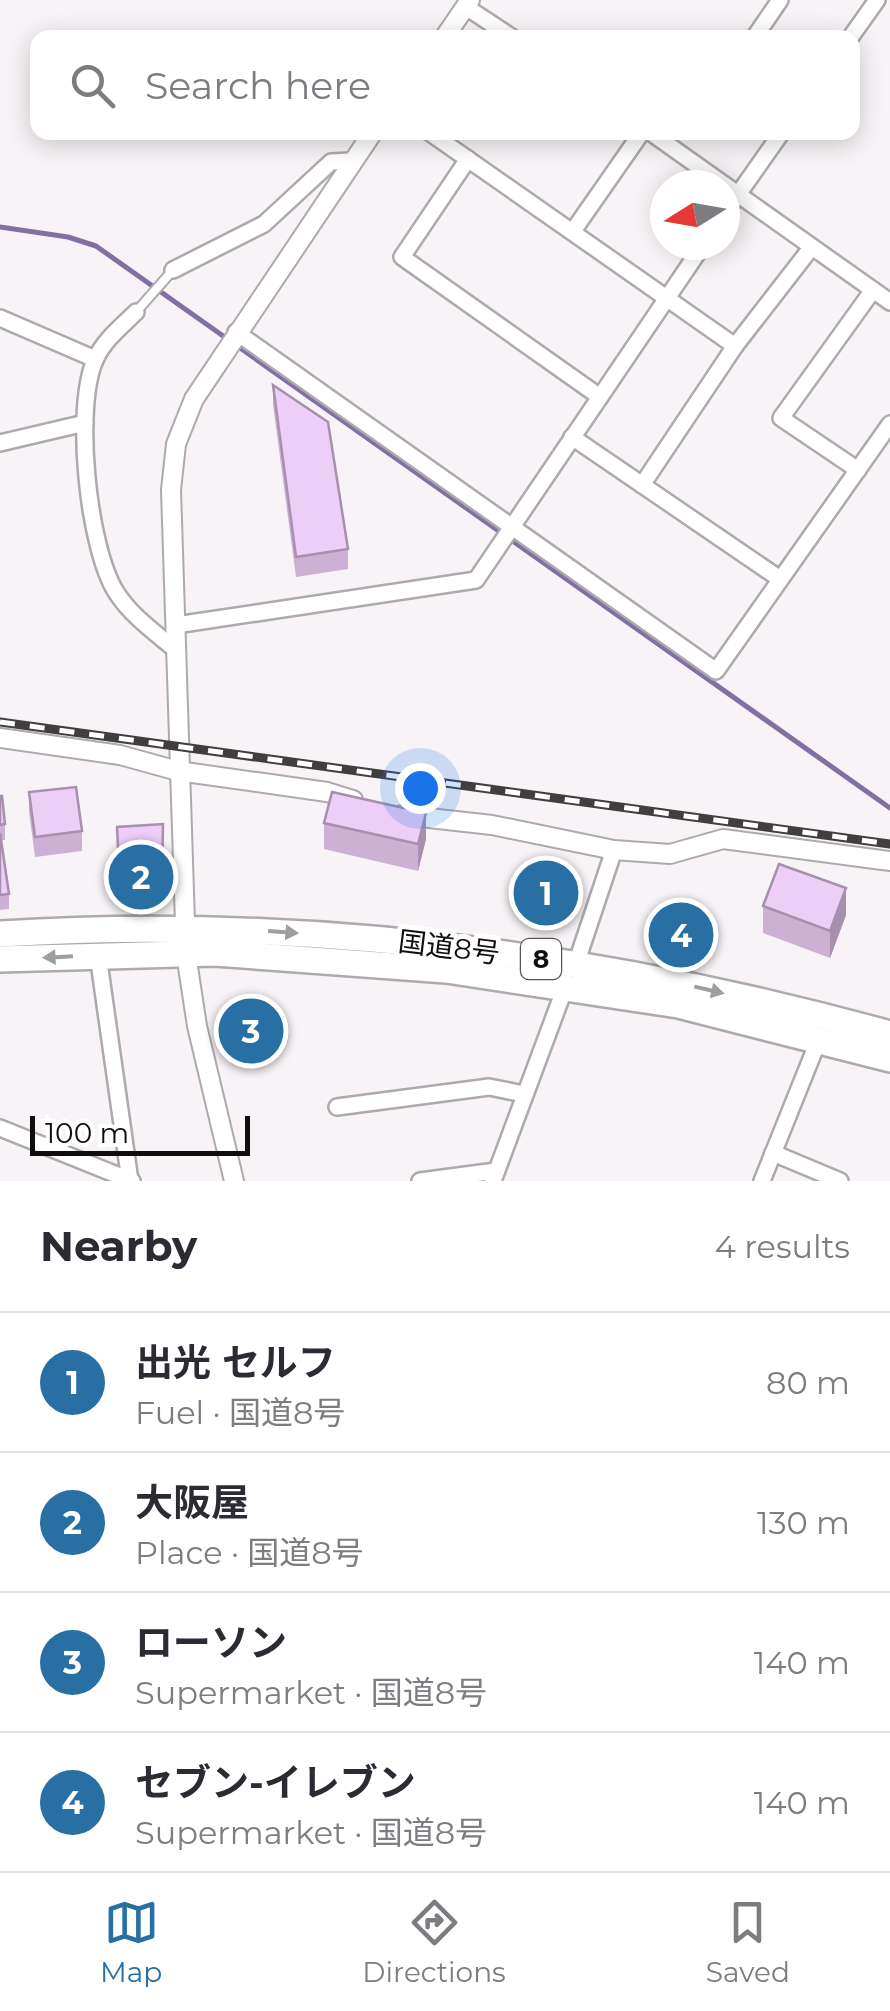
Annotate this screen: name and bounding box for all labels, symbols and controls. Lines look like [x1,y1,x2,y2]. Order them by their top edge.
search box [30,30,860,140]
icon: search [65,58,120,113]
text: Search here [145,62,371,109]
north arrow [650,170,740,260]
your location [395,763,446,814]
pin: 2 [108,840,174,914]
pin: 1 [514,856,578,930]
pin: 4 [648,898,714,972]
one-way arrow [268,924,299,940]
street label: 国道8号 [396,924,502,970]
road number: 8 [521,939,561,979]
one-way arrow [41,949,73,965]
one-way arrow [694,982,725,998]
pin: 3 [218,994,284,1068]
scale bar [30,1111,250,1156]
text: 100 m [45,1116,129,1150]
text: Nearby [40,1220,197,1272]
text: 4 results [715,1227,850,1266]
text: 出光 セルフ [135,1339,336,1386]
text: 1 [66,1363,79,1402]
text: 80 m [766,1363,850,1402]
text: Fuel · 国道8号 [135,1393,345,1432]
text: 大阪屋 [135,1479,249,1526]
text: 2 [63,1503,82,1542]
text: 130 m [757,1503,850,1542]
text: Place · 国道8号 [135,1533,364,1572]
text: ローソン [135,1619,287,1666]
text: 3 [63,1643,82,1682]
text: 140 m [754,1643,850,1682]
text: Supermarket · 国道8号 [135,1673,487,1712]
text: セブン-イレブン [135,1759,416,1806]
text: 4 [61,1783,84,1822]
text: 140 m [754,1783,850,1822]
text: Supermarket · 国道8号 [135,1813,487,1852]
tab: Map [100,1895,162,1989]
tab: Directions [362,1895,506,1989]
tab: Saved [706,1895,790,1989]

